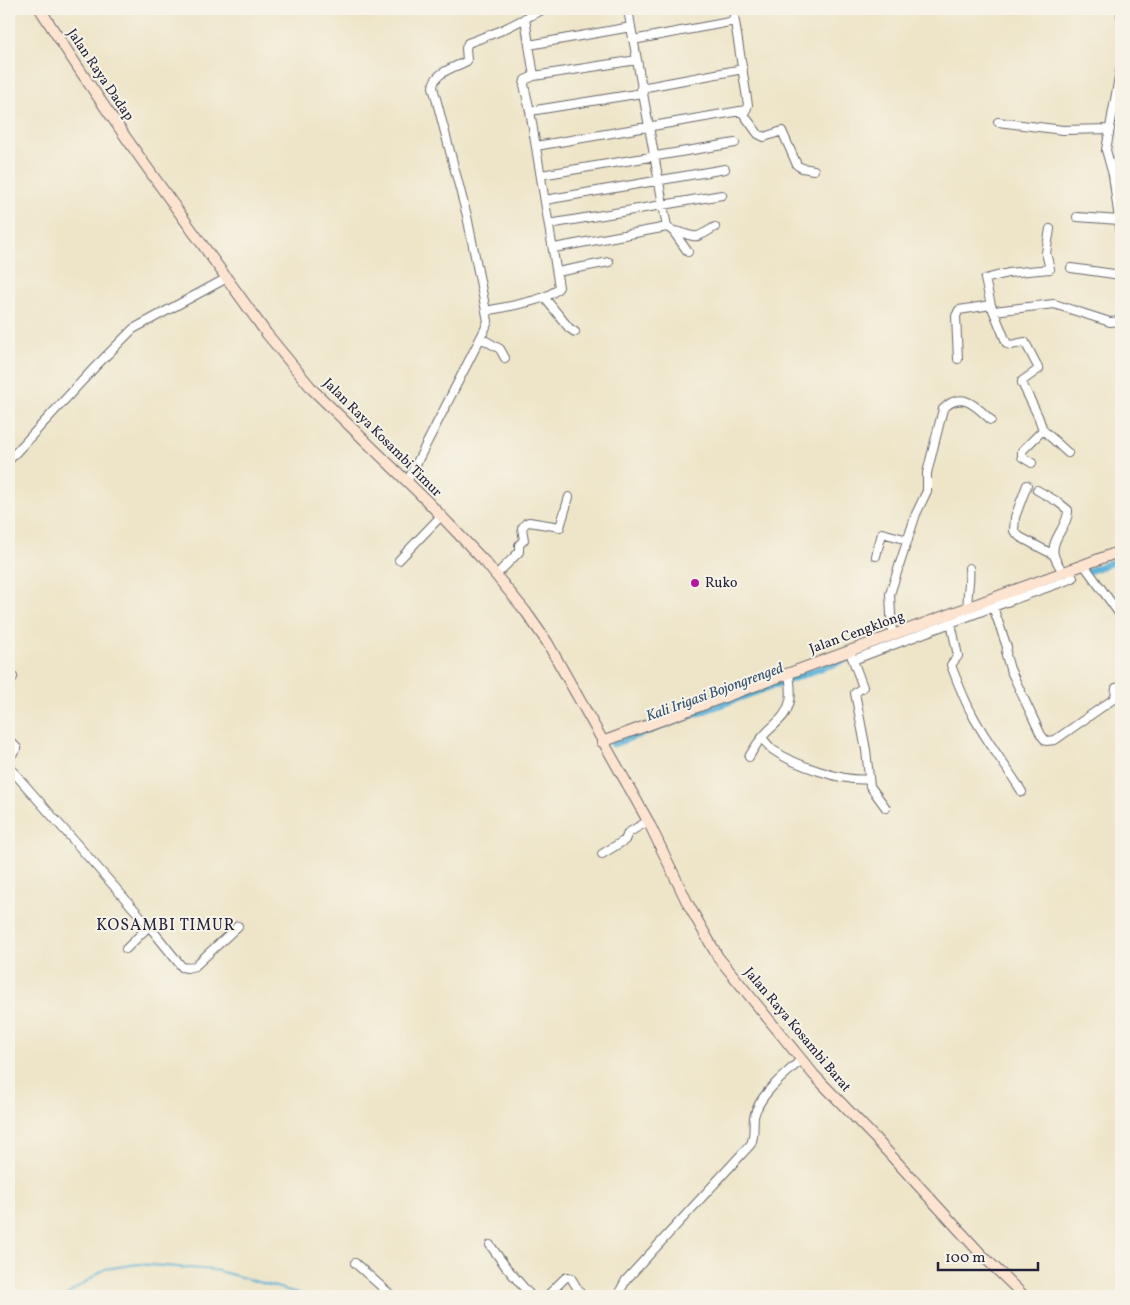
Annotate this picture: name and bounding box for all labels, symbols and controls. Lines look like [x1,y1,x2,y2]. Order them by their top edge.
street label: Jalan Raya Dadap [62,25,138,125]
street label: Jalan Raya Kosambi Timur [318,374,446,502]
place label: Ruko [705,574,737,593]
marker: Ruko [689,577,701,589]
street label: Jalan Cengklong [807,607,907,659]
water label: Kali Irigasi Bojongrenged [643,658,787,728]
district label: KOSAMBI TIMUR [96,915,236,937]
street label: Jalan Raya Kosambi Barat [739,964,855,1096]
scale bar [938,1240,1038,1272]
text: 100 m [945,1248,985,1269]

